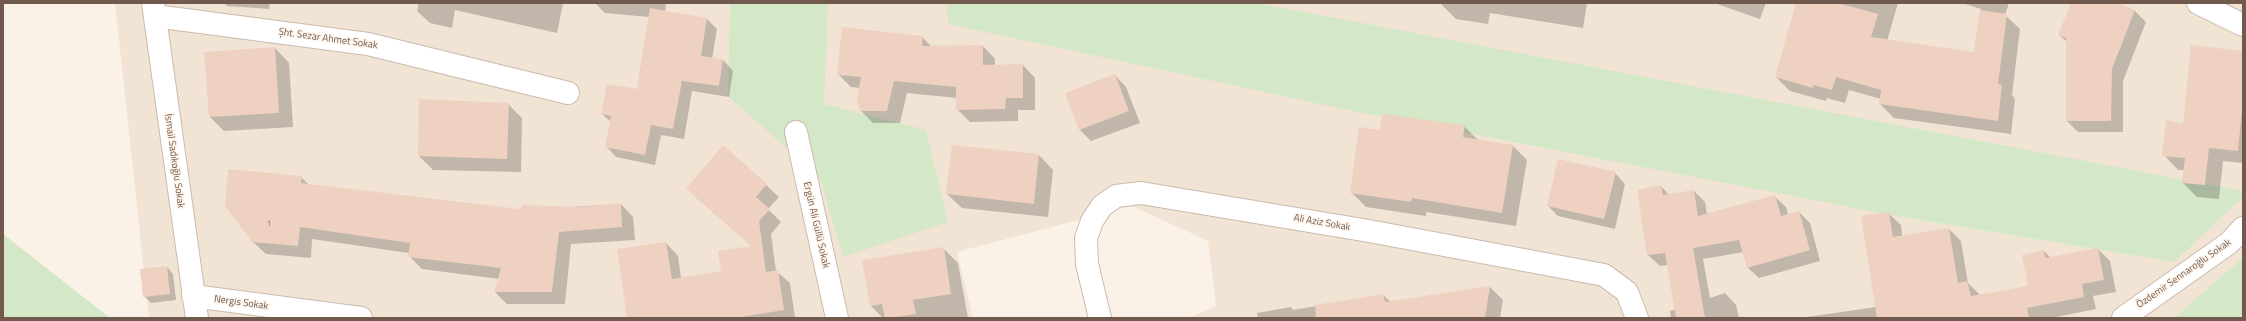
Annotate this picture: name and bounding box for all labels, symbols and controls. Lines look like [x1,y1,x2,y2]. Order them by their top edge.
street label: Şht. Sezar Ahmet Sokak [278,26,378,52]
street label: İsmail Sadıkoğlu Sokak [161,113,187,209]
street label: Ergün Ali Güllü Sokak [800,181,832,269]
street label: Ali Aziz Sokak [1293,212,1351,234]
house number: 1 [267,219,271,229]
street label: Özdemir Sennaroğlu Sokak [2134,237,2234,311]
street label: Nergis Sokak [213,293,269,313]

